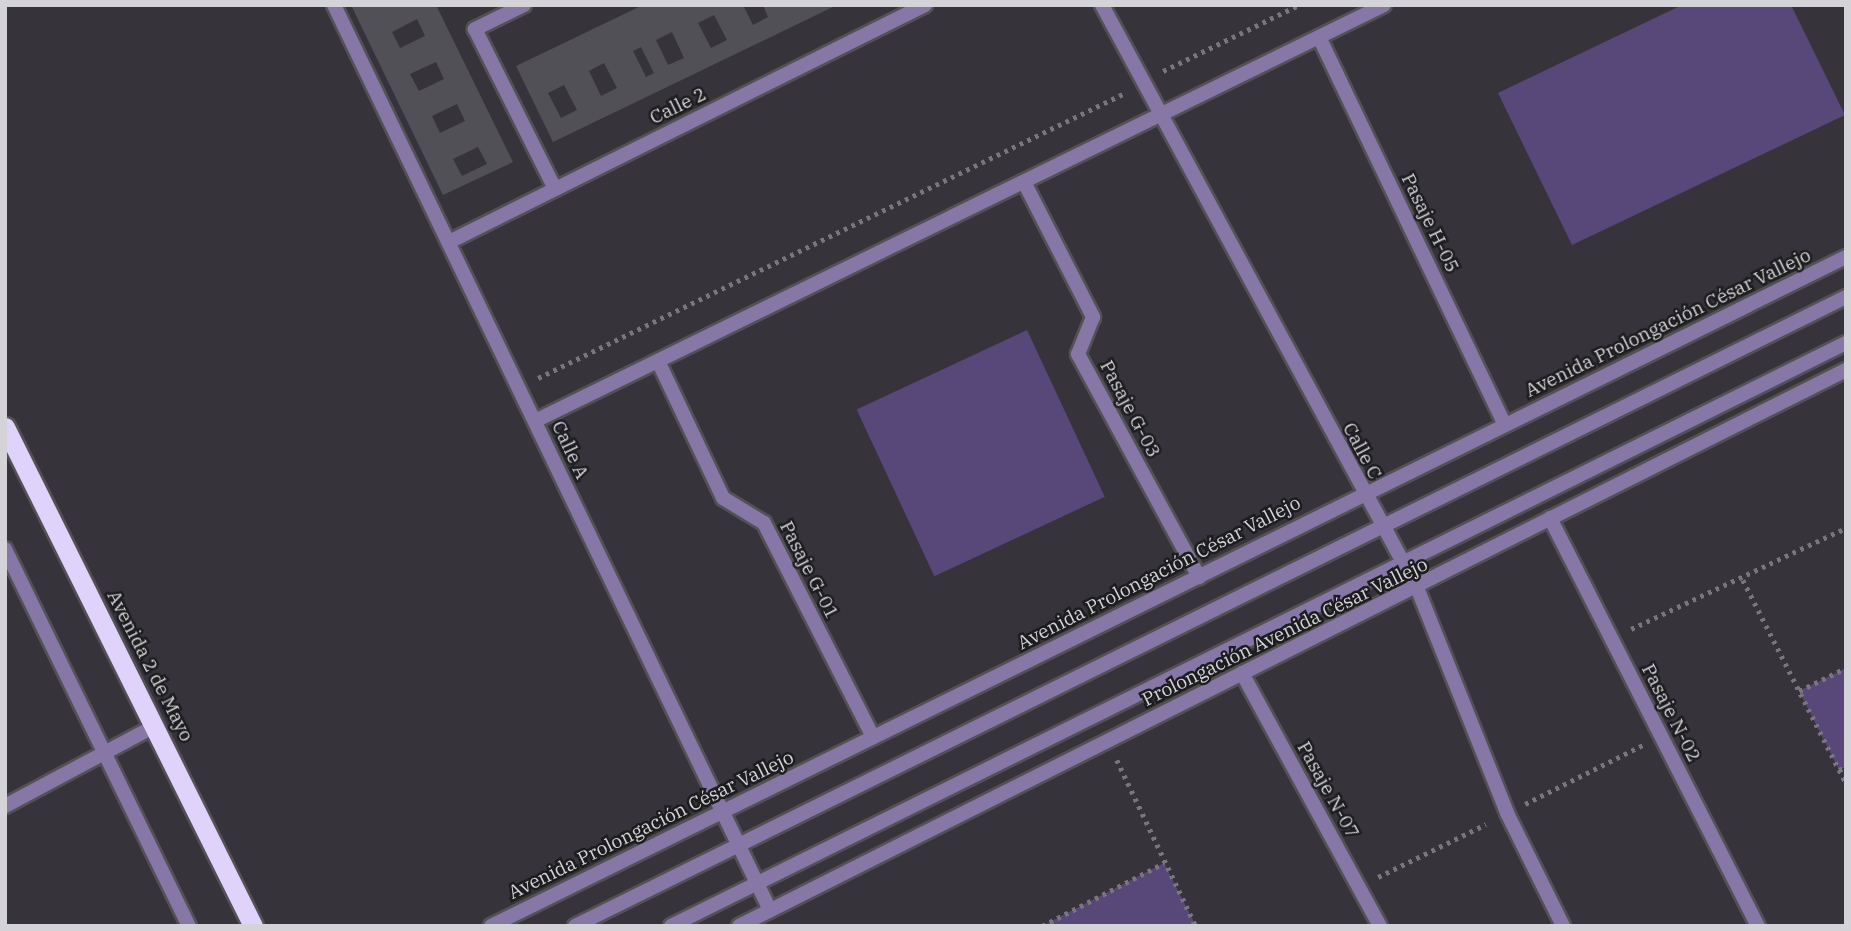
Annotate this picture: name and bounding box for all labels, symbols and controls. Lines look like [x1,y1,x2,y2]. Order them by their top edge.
street label: Calle 2 [646,83,710,129]
street label: Pasaje H-05 [1396,170,1464,276]
street label: Avenida Prolongación César Vallejo [1522,244,1814,402]
street label: Pasaje G-03 [1095,357,1165,461]
street label: Calle A [547,417,593,483]
street label: Calle C [1338,419,1386,483]
street label: Avenida Prolongación César Vallejo [1014,491,1304,655]
street label: Pasaje G-01 [775,517,843,623]
street label: Prolongación Avenida César Vallejo [1139,553,1431,711]
street label: Avenida 2 de Mayo [102,587,198,745]
street label: Pasaje N-02 [1637,660,1705,766]
street label: Pasaje N-07 [1292,738,1364,842]
street label: Avenida Prolongación César Vallejo [505,746,797,904]

